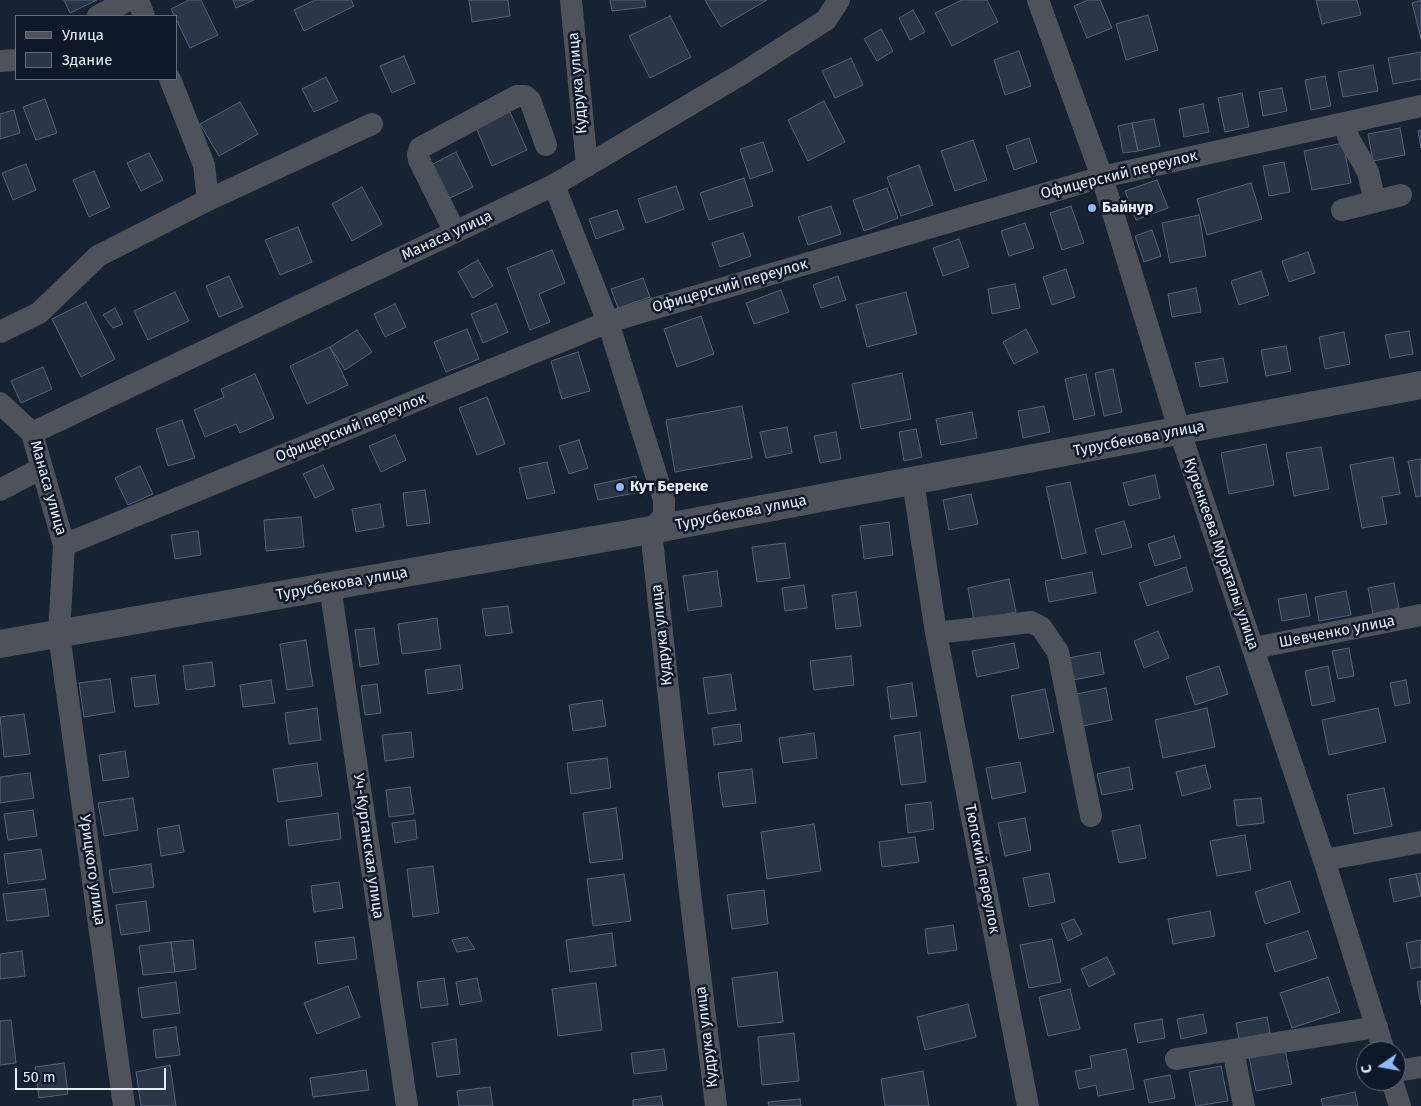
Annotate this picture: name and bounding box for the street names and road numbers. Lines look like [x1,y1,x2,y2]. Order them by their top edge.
street label: Кудрука улица [565,31,591,135]
street label: Офицерский переулок [1039,147,1199,203]
street label: Манаса улица [399,207,495,265]
street label: Офицерский переулок [650,255,810,317]
street label: Офицерский переулок [273,390,429,466]
street label: Турусбекова улица [1072,417,1206,461]
street label: Манаса улица [26,438,70,538]
street label: Куренкеева Мураталы улица [1180,456,1262,652]
street label: Турусбекова улица [674,491,808,535]
street label: Турусбекова улица [275,564,409,604]
street label: Кудрука улица [648,583,676,687]
street label: Шевченко улица [1277,612,1397,652]
street label: Уч-Курганская улица [349,772,387,920]
street label: Тюпский переулок [961,803,1003,935]
street label: Урицкого улица [75,813,109,927]
street label: Кудрука улица [692,985,722,1089]

